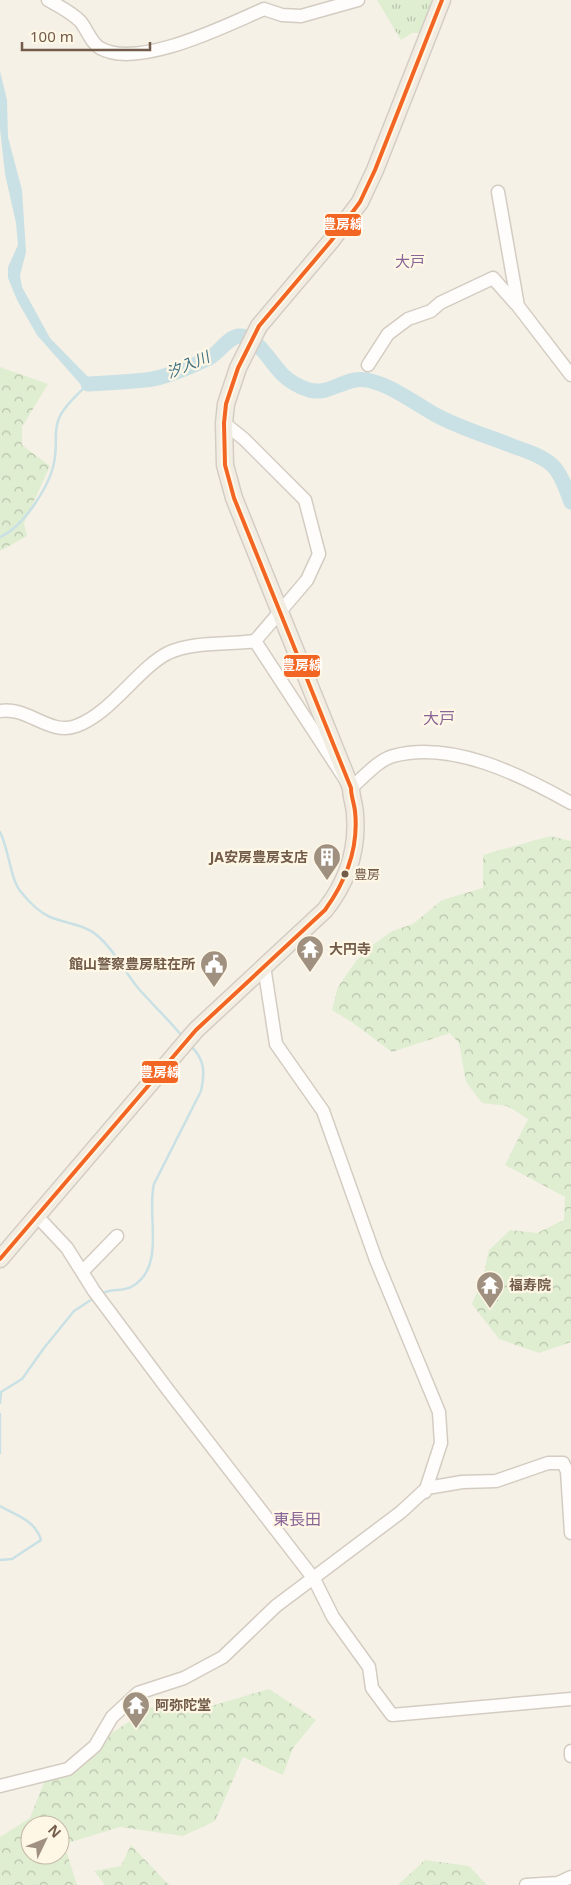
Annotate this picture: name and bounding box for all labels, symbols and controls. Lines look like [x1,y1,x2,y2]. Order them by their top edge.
scale bar [22,20,150,52]
text: 100 m [30,26,74,46]
line badge: 豊房線 [324,213,362,237]
text: 豊房線 [322,214,364,233]
district label: 大戸 [395,251,425,271]
water label: 汐入川 [163,345,214,382]
line badge: 豊房線 [283,654,321,678]
text: 豊房線 [281,655,323,674]
district label: 大戸 [423,707,455,729]
building icon: JA安房豊房支店 [312,842,342,881]
place label: JA安房豊房支店 [208,847,308,866]
place label: 豊房 [354,865,380,883]
marker: 豊房 [340,869,350,879]
temple icon: 大円寺 [295,934,325,973]
place label: 大円寺 [329,939,371,958]
public building icon: 館山警察豊房駐在所 [199,949,229,988]
place label: 館山警察豊房駐在所 [69,954,195,973]
line badge: 豊房線 [141,1060,179,1084]
text: 豊房線 [139,1062,181,1081]
temple icon: 福寿院 [475,1270,505,1309]
place label: 福寿院 [509,1275,551,1294]
district label: 東長田 [273,1508,321,1530]
temple icon: 阿弥陀堂 [121,1690,151,1729]
place label: 阿弥陀堂 [155,1695,211,1714]
north arrow [20,1815,70,1865]
text: N [44,1820,66,1841]

